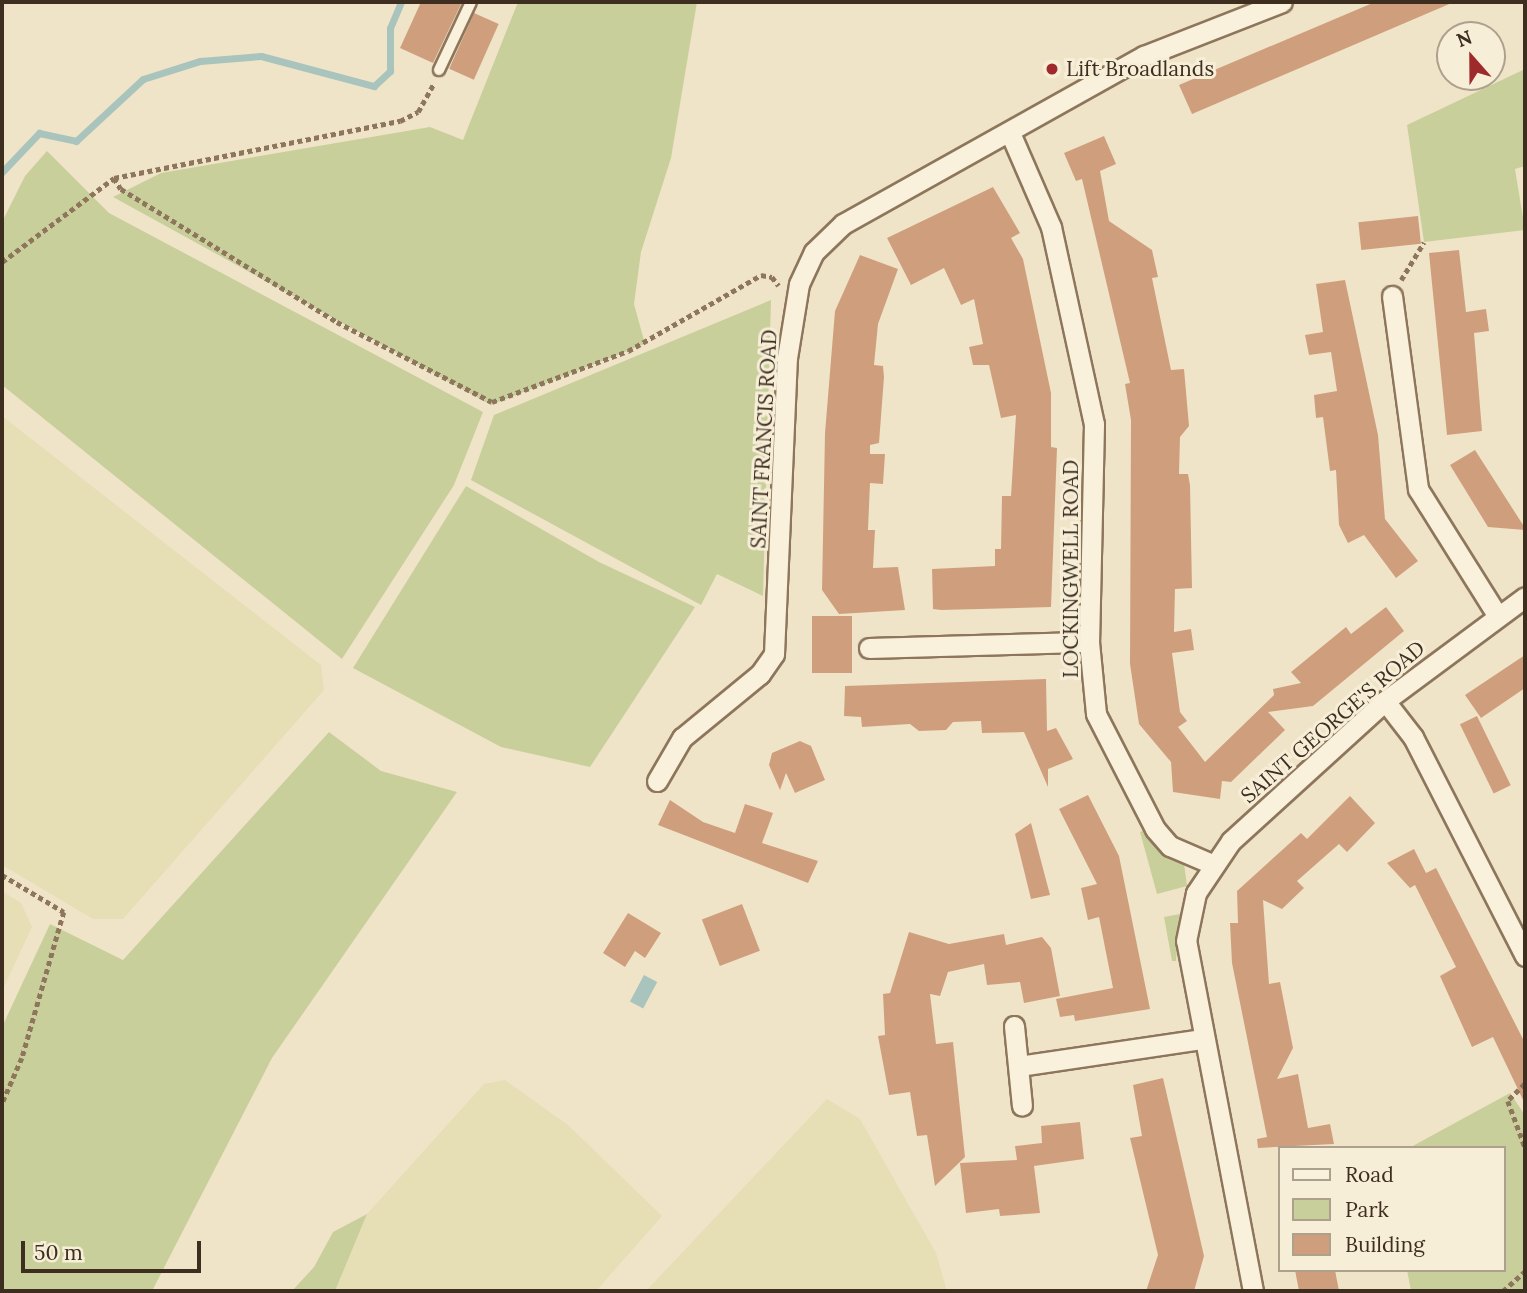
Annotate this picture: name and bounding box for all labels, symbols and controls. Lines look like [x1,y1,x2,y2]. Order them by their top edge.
north arrow [1436,21,1506,91]
text: N [1453,24,1475,52]
place label: Lift Broadlands [1066,56,1214,82]
marker: Lift Broadlands [1044,61,1060,77]
street label: SAINT FRANCIS ROAD [746,329,782,549]
street label: LOCKINGWELL ROAD [1058,460,1084,678]
street label: SAINT GEORGE'S ROAD [1236,635,1430,809]
legend [1278,1146,1506,1272]
text: Road [1345,1161,1394,1188]
text: Park [1345,1196,1389,1223]
scale bar [24,1226,205,1270]
text: Building [1345,1231,1425,1258]
text: 50 m [34,1239,83,1266]

